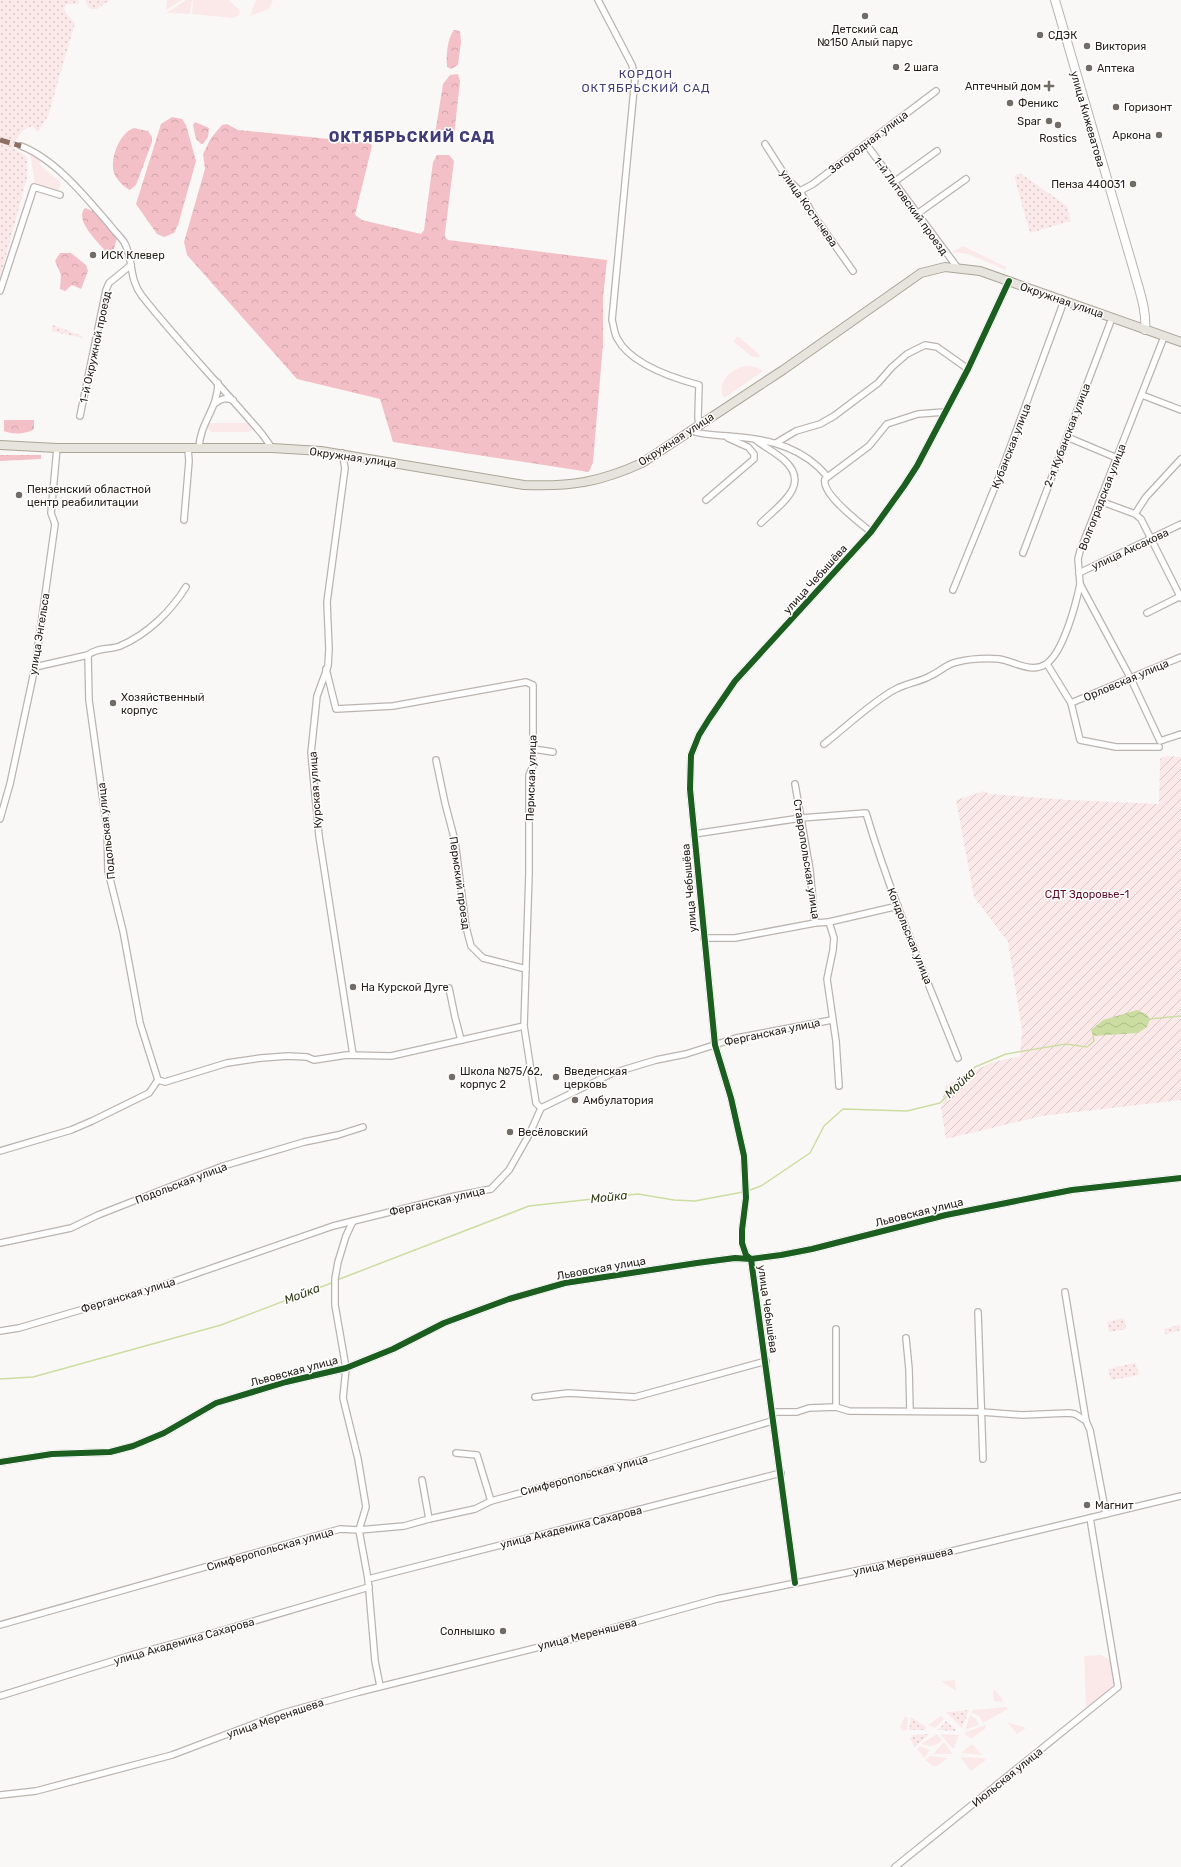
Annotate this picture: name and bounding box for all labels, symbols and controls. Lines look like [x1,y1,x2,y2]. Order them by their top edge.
marker: Детский сад №150 Алый парус [860,11,870,21]
place label: Детский сад №150 Алый парус [817,23,913,49]
place label: СДЭК [1048,29,1077,42]
marker: СДЭК [1035,30,1045,40]
place label: Виктория [1095,40,1146,53]
marker: Виктория [1082,41,1092,51]
place label: 2 шага [904,61,939,74]
marker: 2 шага [891,62,901,72]
place label: Аптека [1097,62,1135,75]
marker: Аптека [1084,63,1094,73]
district label: КОРДОН ОКТЯБРЬСКИЙ САД [581,67,711,95]
street label: улица Кижеватова [1068,70,1107,169]
place label: Аптечный дом [965,80,1041,93]
marker: Аптечный дом [1044,81,1054,91]
place label: Феникс [1018,97,1059,110]
marker: Феникс [1005,98,1015,108]
place label: Горизонт [1124,101,1173,114]
marker: Горизонт [1111,102,1121,112]
street label: Загородная улица [826,108,911,177]
place label: Spar [1017,115,1042,128]
marker: Spar [1044,116,1054,126]
marker: Rostics [1053,120,1063,130]
district label: ОКТЯБРЬСКИЙ САД [329,128,495,146]
place label: Аркона [1112,129,1151,142]
marker: Аркона [1154,130,1164,140]
place label: Rostics [1039,132,1077,145]
street label: 1-й Литовский проезд [871,155,951,258]
street label: улица Костычева [777,167,840,249]
place label: Пенза 440031 [1051,178,1125,191]
marker: Пенза 440031 [1128,179,1138,189]
place label: ИСК Клевер [101,249,165,262]
marker: ИСК Клевер [88,250,98,260]
street label: Окружная улица [1018,280,1105,321]
street label: 1-й Окружной проезд [77,290,114,404]
street label: 2-я Кубанская улица [1042,381,1093,489]
street label: Кубанская улица [989,402,1034,491]
street label: Окружная улица [636,410,717,469]
street label: Волгоградская улица [1076,442,1129,552]
street label: Окружная улица [309,445,397,470]
place label: Пензенский областной центр реабилитации [27,483,151,509]
marker: Пензенский областной центр реабилитации [14,490,24,500]
street label: улица Аксакова [1090,526,1171,573]
street label: улица Чебышёва [781,542,850,617]
street label: улица Энгельса [27,592,52,676]
street label: Орловская улица [1082,657,1171,704]
place label: Хозяйственный корпус [121,691,205,717]
marker: Хозяйственный корпус [108,698,118,708]
street label: Пермская улица [523,735,540,821]
street label: Курская улица [306,751,325,829]
street label: Подольская улица [95,782,118,880]
street label: Ставропольская улица [791,798,822,920]
street label: Пермский проезд [447,836,473,931]
street label: улица Чебышёва [679,843,700,933]
street label: Кондольская улица [884,886,935,986]
park label: СДТ Здоровье-1 [1045,888,1129,901]
place label: На Курской Дуге [361,981,449,994]
marker: На Курской Дуге [348,982,358,992]
street label: Ферганская улица [723,1016,821,1049]
place label: Школа №75/62, корпус 2 [460,1065,543,1091]
place label: Введенская церковь [564,1065,627,1091]
water label: Мойка [942,1065,978,1101]
marker: Школа №75/62, корпус 2 [447,1072,457,1082]
marker: Введенская церковь [551,1072,561,1082]
place label: Амбулатория [583,1094,654,1107]
marker: Амбулатория [570,1095,580,1105]
place label: Весёловский [518,1126,588,1139]
marker: Весёловский [505,1127,515,1137]
street label: Подольская улица [133,1160,229,1207]
street label: Ферганская улица [388,1184,486,1219]
water label: Мойка [590,1188,628,1206]
street label: Львовская улица [874,1195,965,1230]
street label: Львовская улица [555,1254,647,1283]
street label: улица Чебышёва [755,1264,780,1354]
street label: Ферганская улица [79,1275,177,1316]
water label: Мойка [282,1281,322,1307]
street label: Львовская улица [249,1354,339,1389]
street label: Симферопольская улица [519,1452,649,1499]
place label: Магнит [1095,1499,1134,1512]
marker: Магнит [1082,1500,1092,1510]
street label: улица Академика Сахарова [499,1504,643,1551]
street label: Симферопольская улица [205,1525,335,1574]
street label: улица Мереняшева [852,1545,954,1578]
street label: улица Академика Сахарова [112,1615,256,1668]
street label: улица Мереняшева [536,1616,638,1653]
place label: Солнышко [440,1625,495,1638]
marker: Солнышко [498,1626,508,1636]
street label: улица Мереняшева [225,1696,325,1741]
street label: Июльская улица [969,1745,1045,1810]

